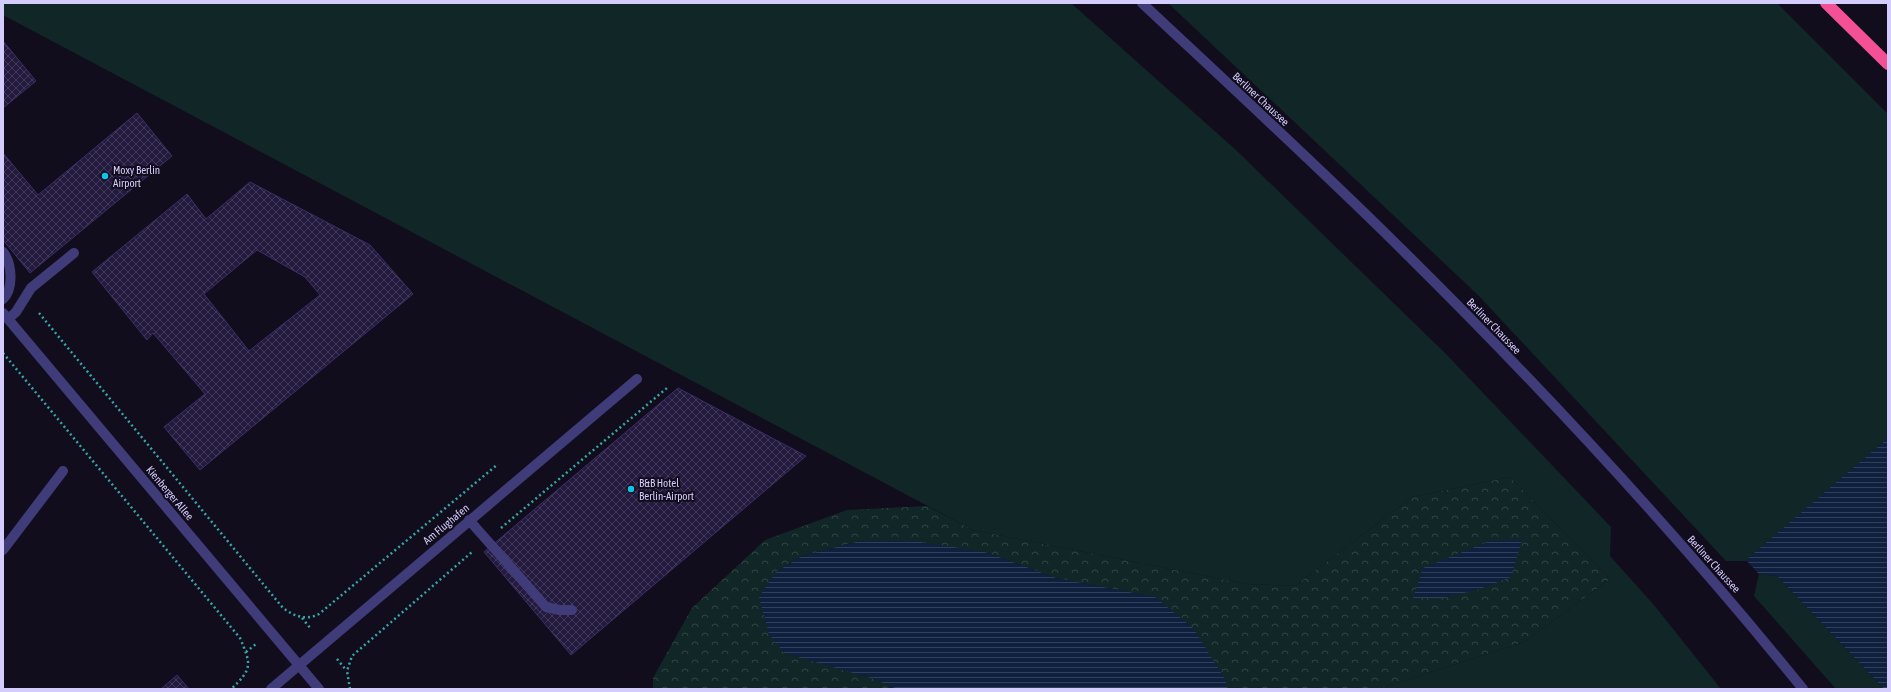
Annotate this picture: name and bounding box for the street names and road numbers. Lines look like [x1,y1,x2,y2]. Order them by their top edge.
street label: Berliner Chaussee [1230,70,1292,128]
street label: Berliner Chaussee [1465,296,1523,356]
street label: Kienberger Allee [144,464,196,522]
street label: Am Flughafen [421,501,471,547]
street label: Berliner Chaussee [1685,533,1743,595]

